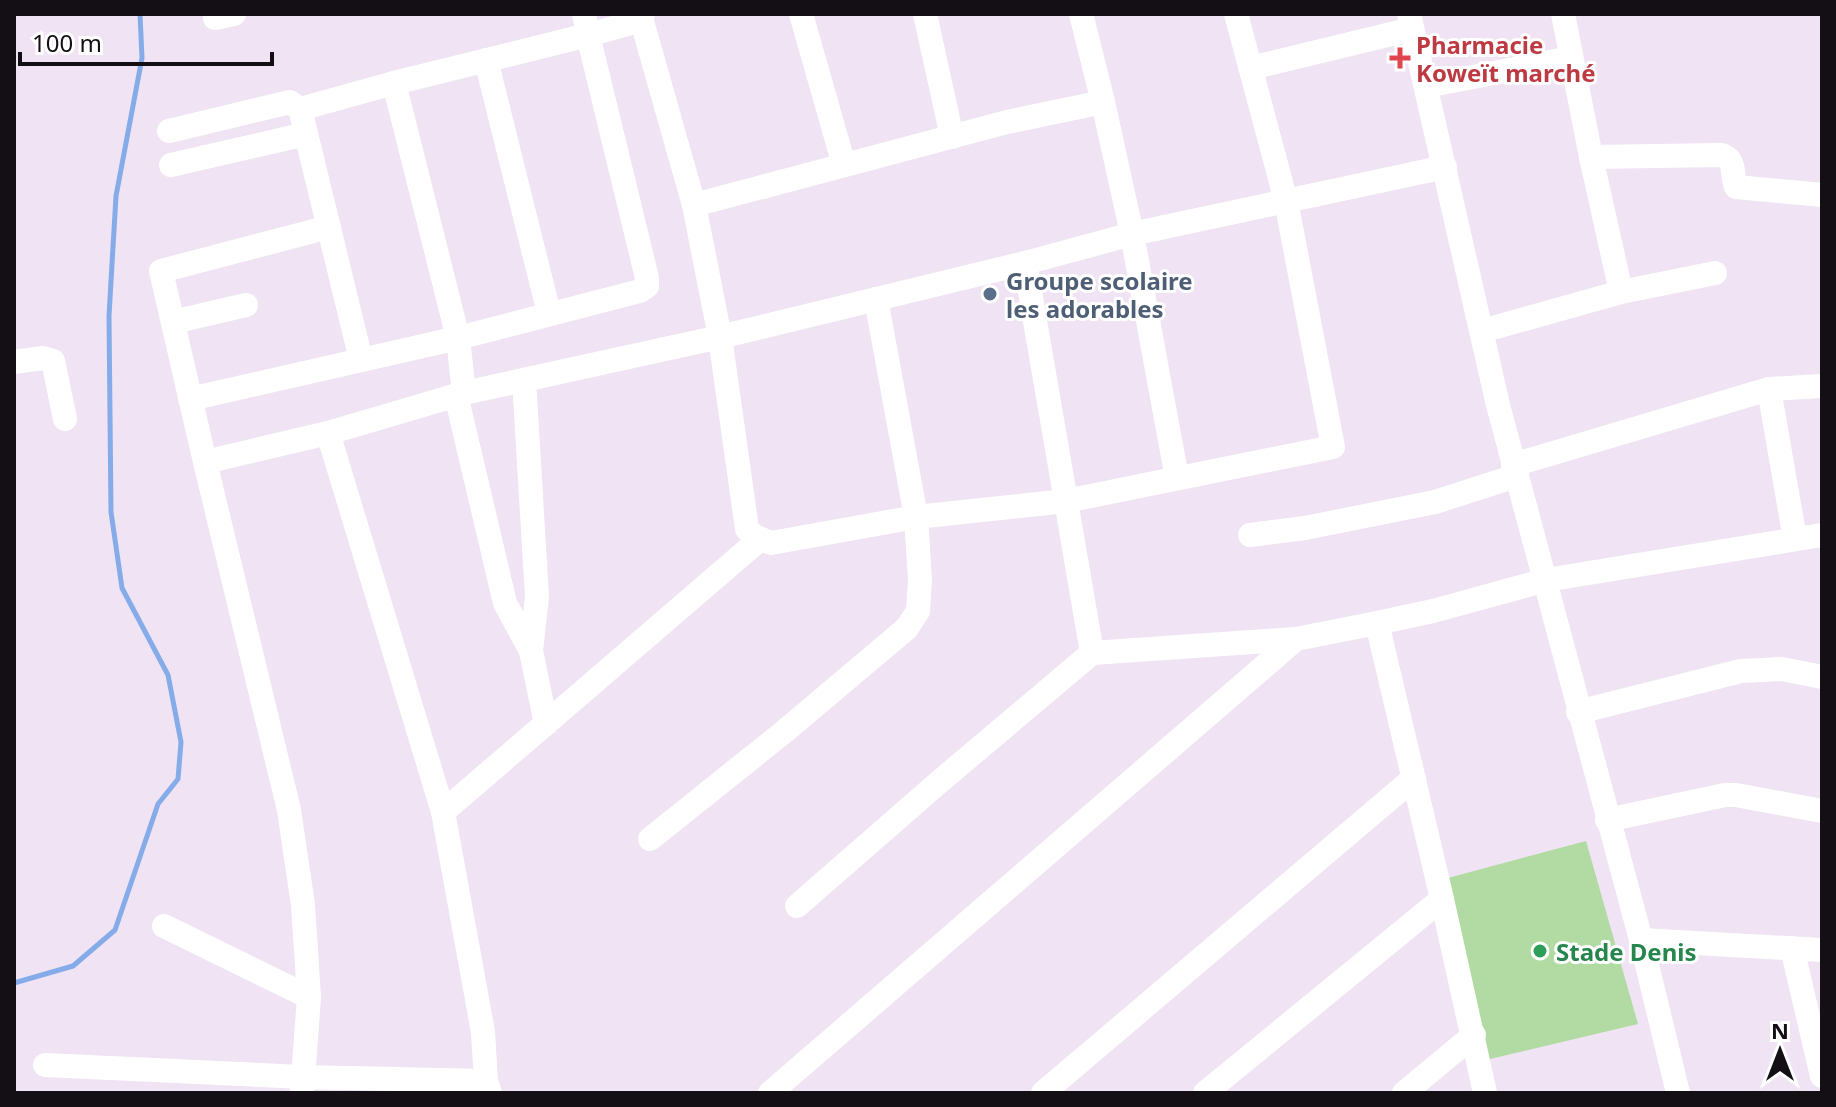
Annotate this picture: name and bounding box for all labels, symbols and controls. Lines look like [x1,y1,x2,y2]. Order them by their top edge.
scale bar [20,16,272,66]
text: 100 m [32,26,102,59]
place label: Pharmacie Koweït marché [1416,28,1596,89]
marker: Pharmacie Koweït marché [1391,49,1409,67]
place label: Groupe scolaire les adorables [1006,264,1193,325]
marker: Groupe scolaire les adorables [981,285,999,303]
place label: Stade Denis [1556,935,1696,968]
marker: Stade Denis [1531,942,1549,960]
north arrow [1740,1011,1820,1091]
text: N [1771,1015,1789,1045]

